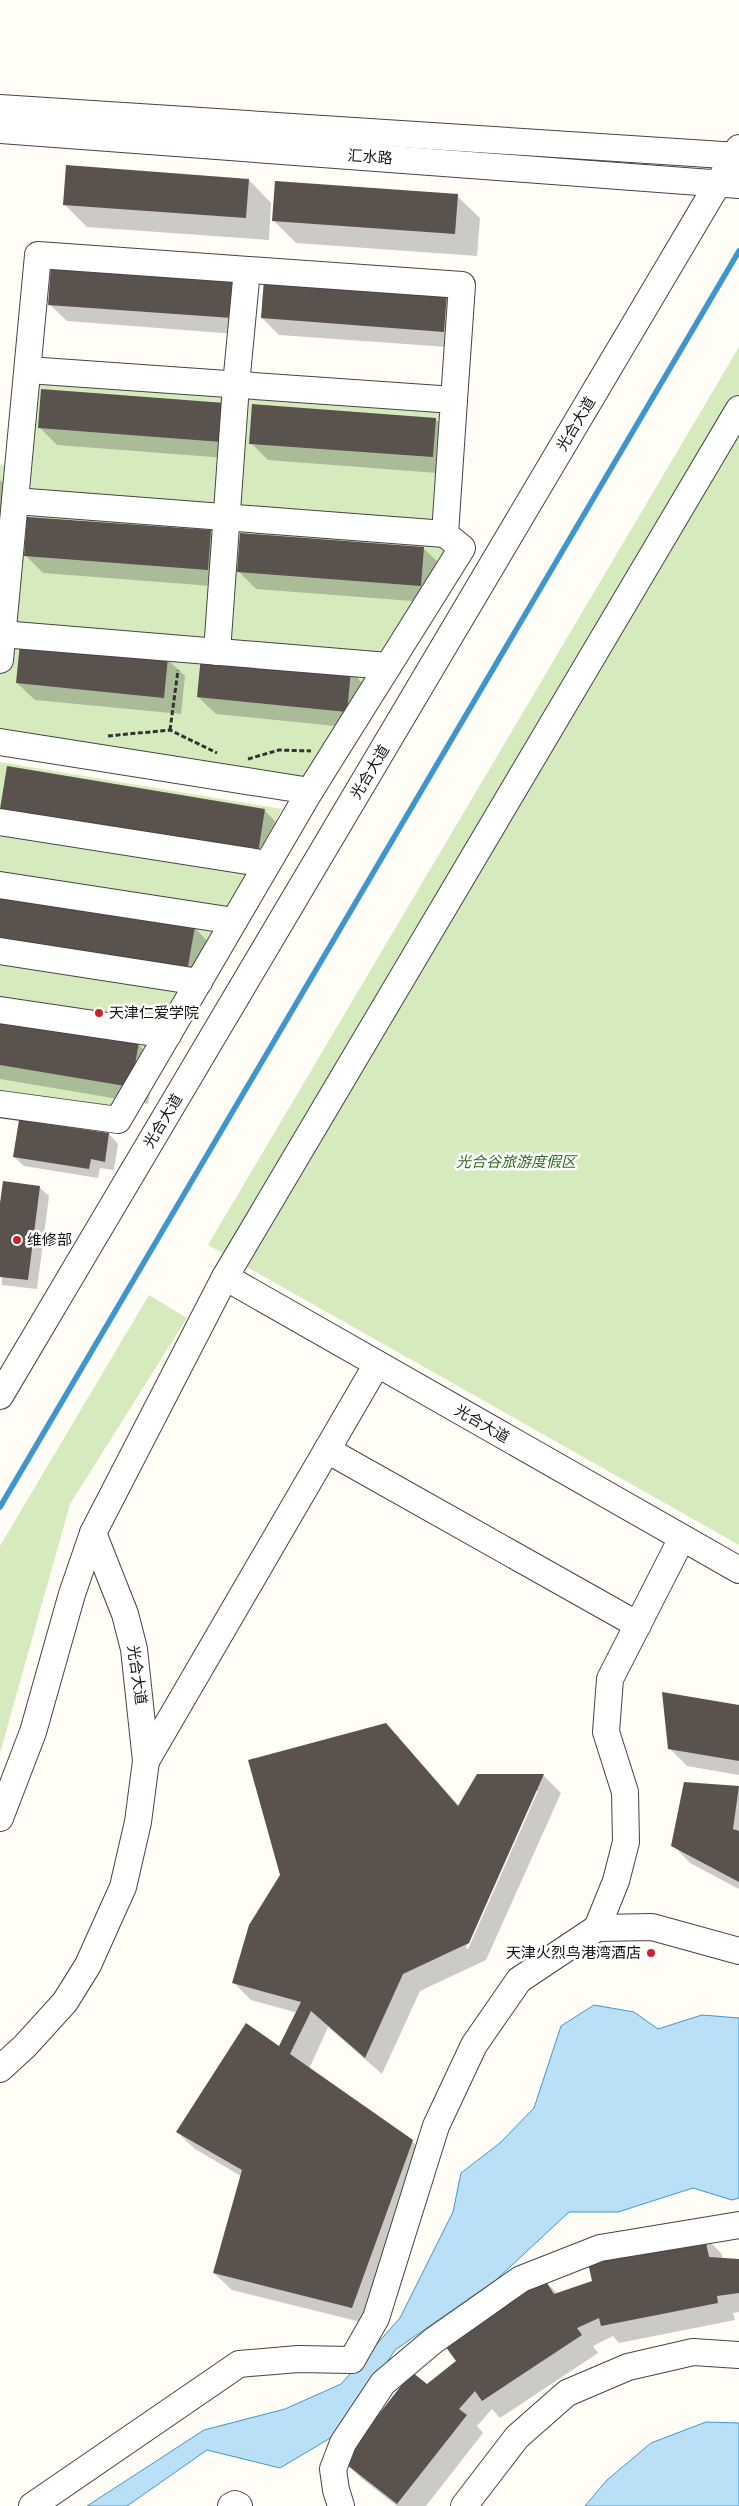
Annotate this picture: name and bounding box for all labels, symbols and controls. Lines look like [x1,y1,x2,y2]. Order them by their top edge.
street label: 汇水路 [347,147,393,167]
street label: 光合大道 [554,394,598,454]
street label: 光合大道 [348,742,392,802]
place label: 天津仁爱学院 [109,1005,199,1021]
marker: 天津仁爱学院 [93,1007,105,1019]
street label: 光合大道 [141,1091,185,1151]
park label: 光合谷旅游度假区 [456,1154,578,1170]
place label: 维修部 [27,1232,72,1248]
marker: 维修部 [11,1234,23,1246]
street label: 光合大道 [452,1402,512,1446]
street label: 光合大道 [125,1644,149,1706]
place label: 天津火烈鸟港湾酒店 [506,1945,641,1961]
marker: 天津火烈鸟港湾酒店 [645,1947,657,1959]

